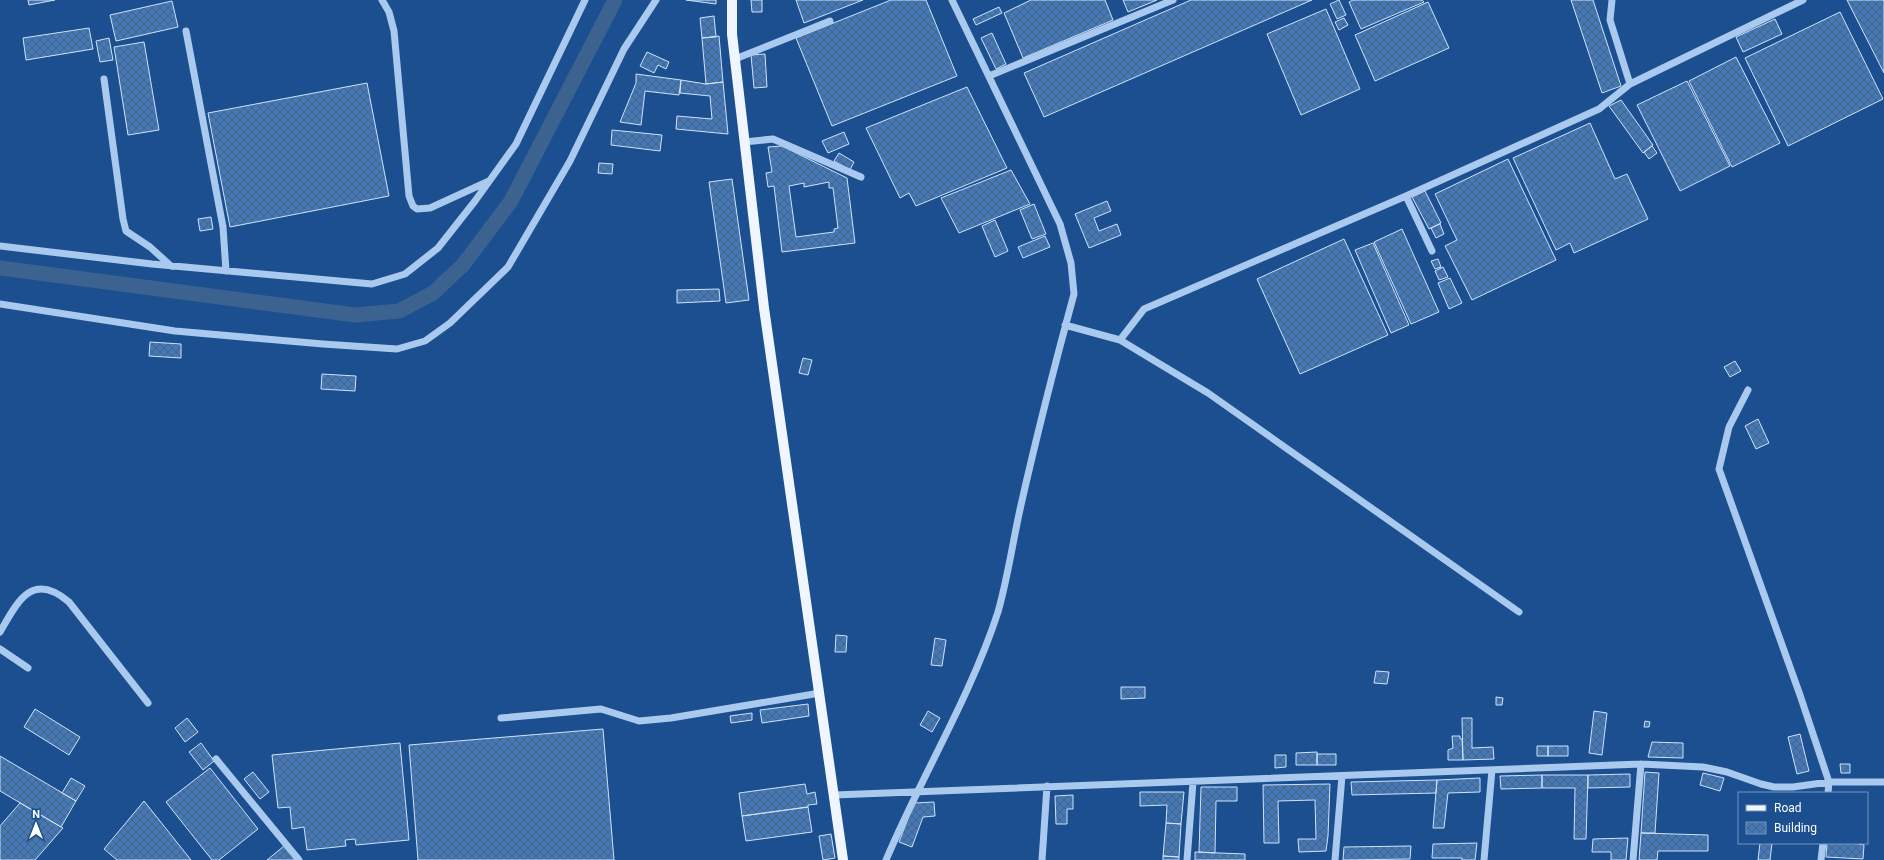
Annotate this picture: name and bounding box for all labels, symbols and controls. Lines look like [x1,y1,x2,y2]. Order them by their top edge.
legend [1738,792,1868,844]
text: Road [1774,801,1802,815]
north arrow [16,804,56,844]
text: N [32,808,40,821]
text: Building [1774,821,1817,835]

